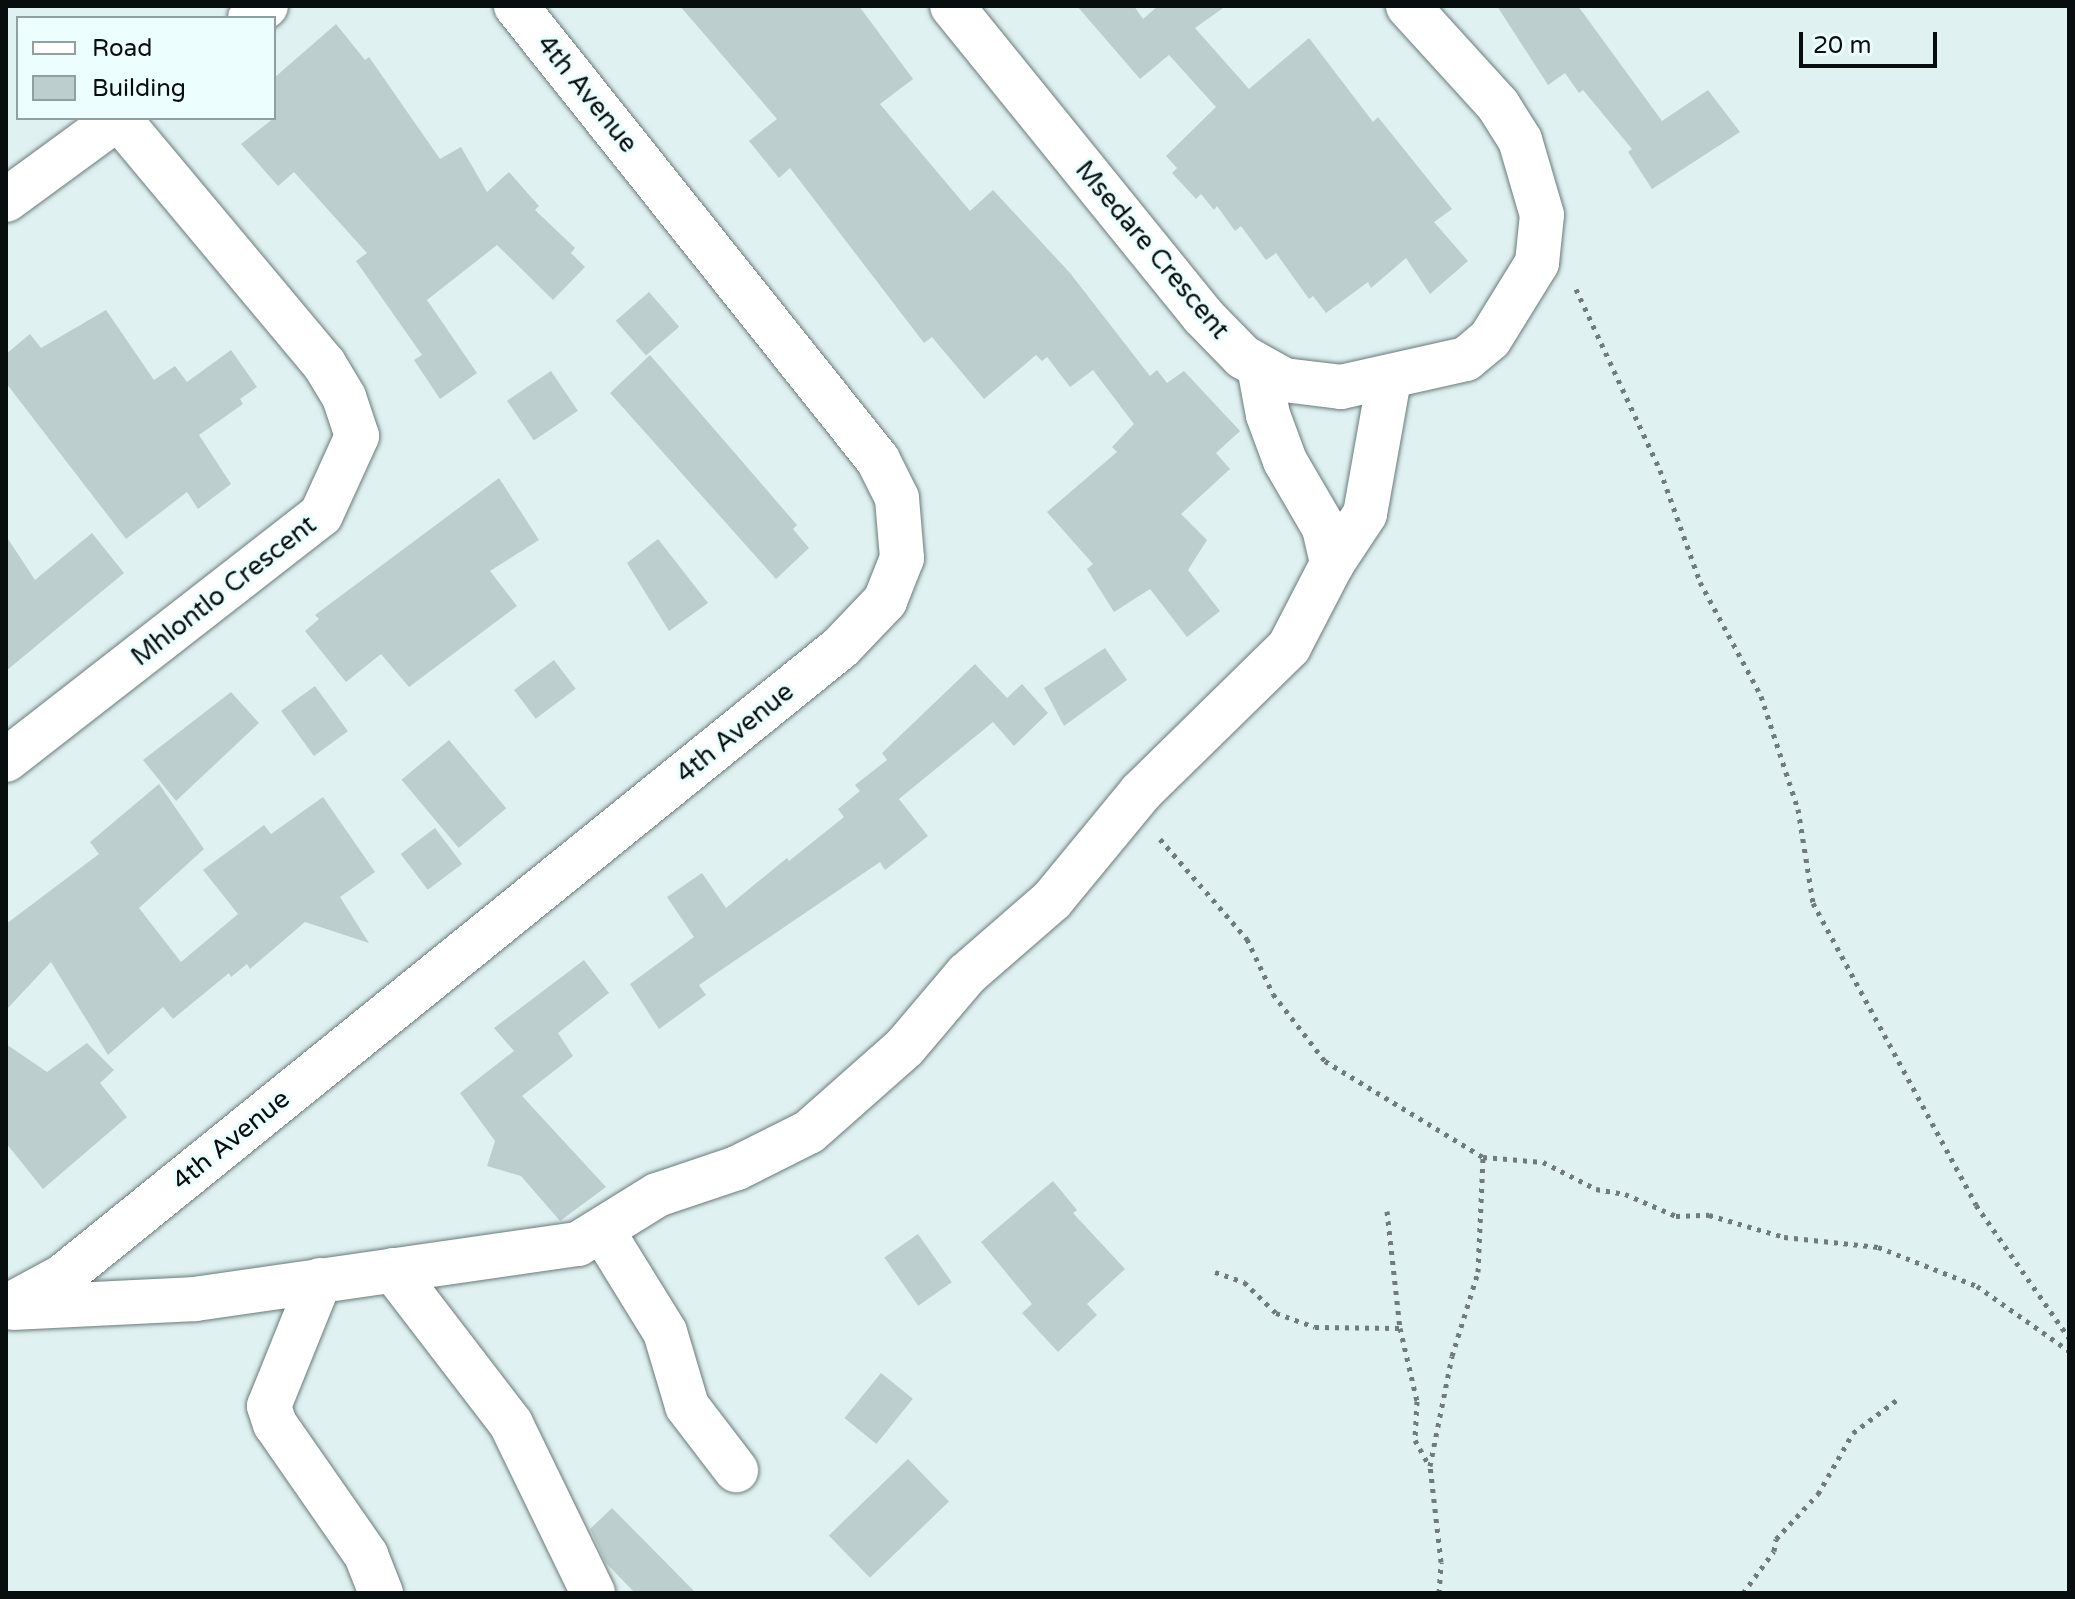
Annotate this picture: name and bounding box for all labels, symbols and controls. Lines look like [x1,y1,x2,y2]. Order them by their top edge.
legend [16,16,276,120]
scale bar [1803,16,1941,66]
street label: 4th Avenue [530,29,644,159]
text: 20 m [1813,31,1871,60]
text: Road [92,34,152,63]
text: Building [92,74,186,103]
street label: Msedare Crescent [1068,155,1236,345]
street label: Mhlontlo Crescent [125,509,323,673]
street label: 4th Avenue [670,676,800,790]
street label: 4th Avenue [166,1083,296,1197]

